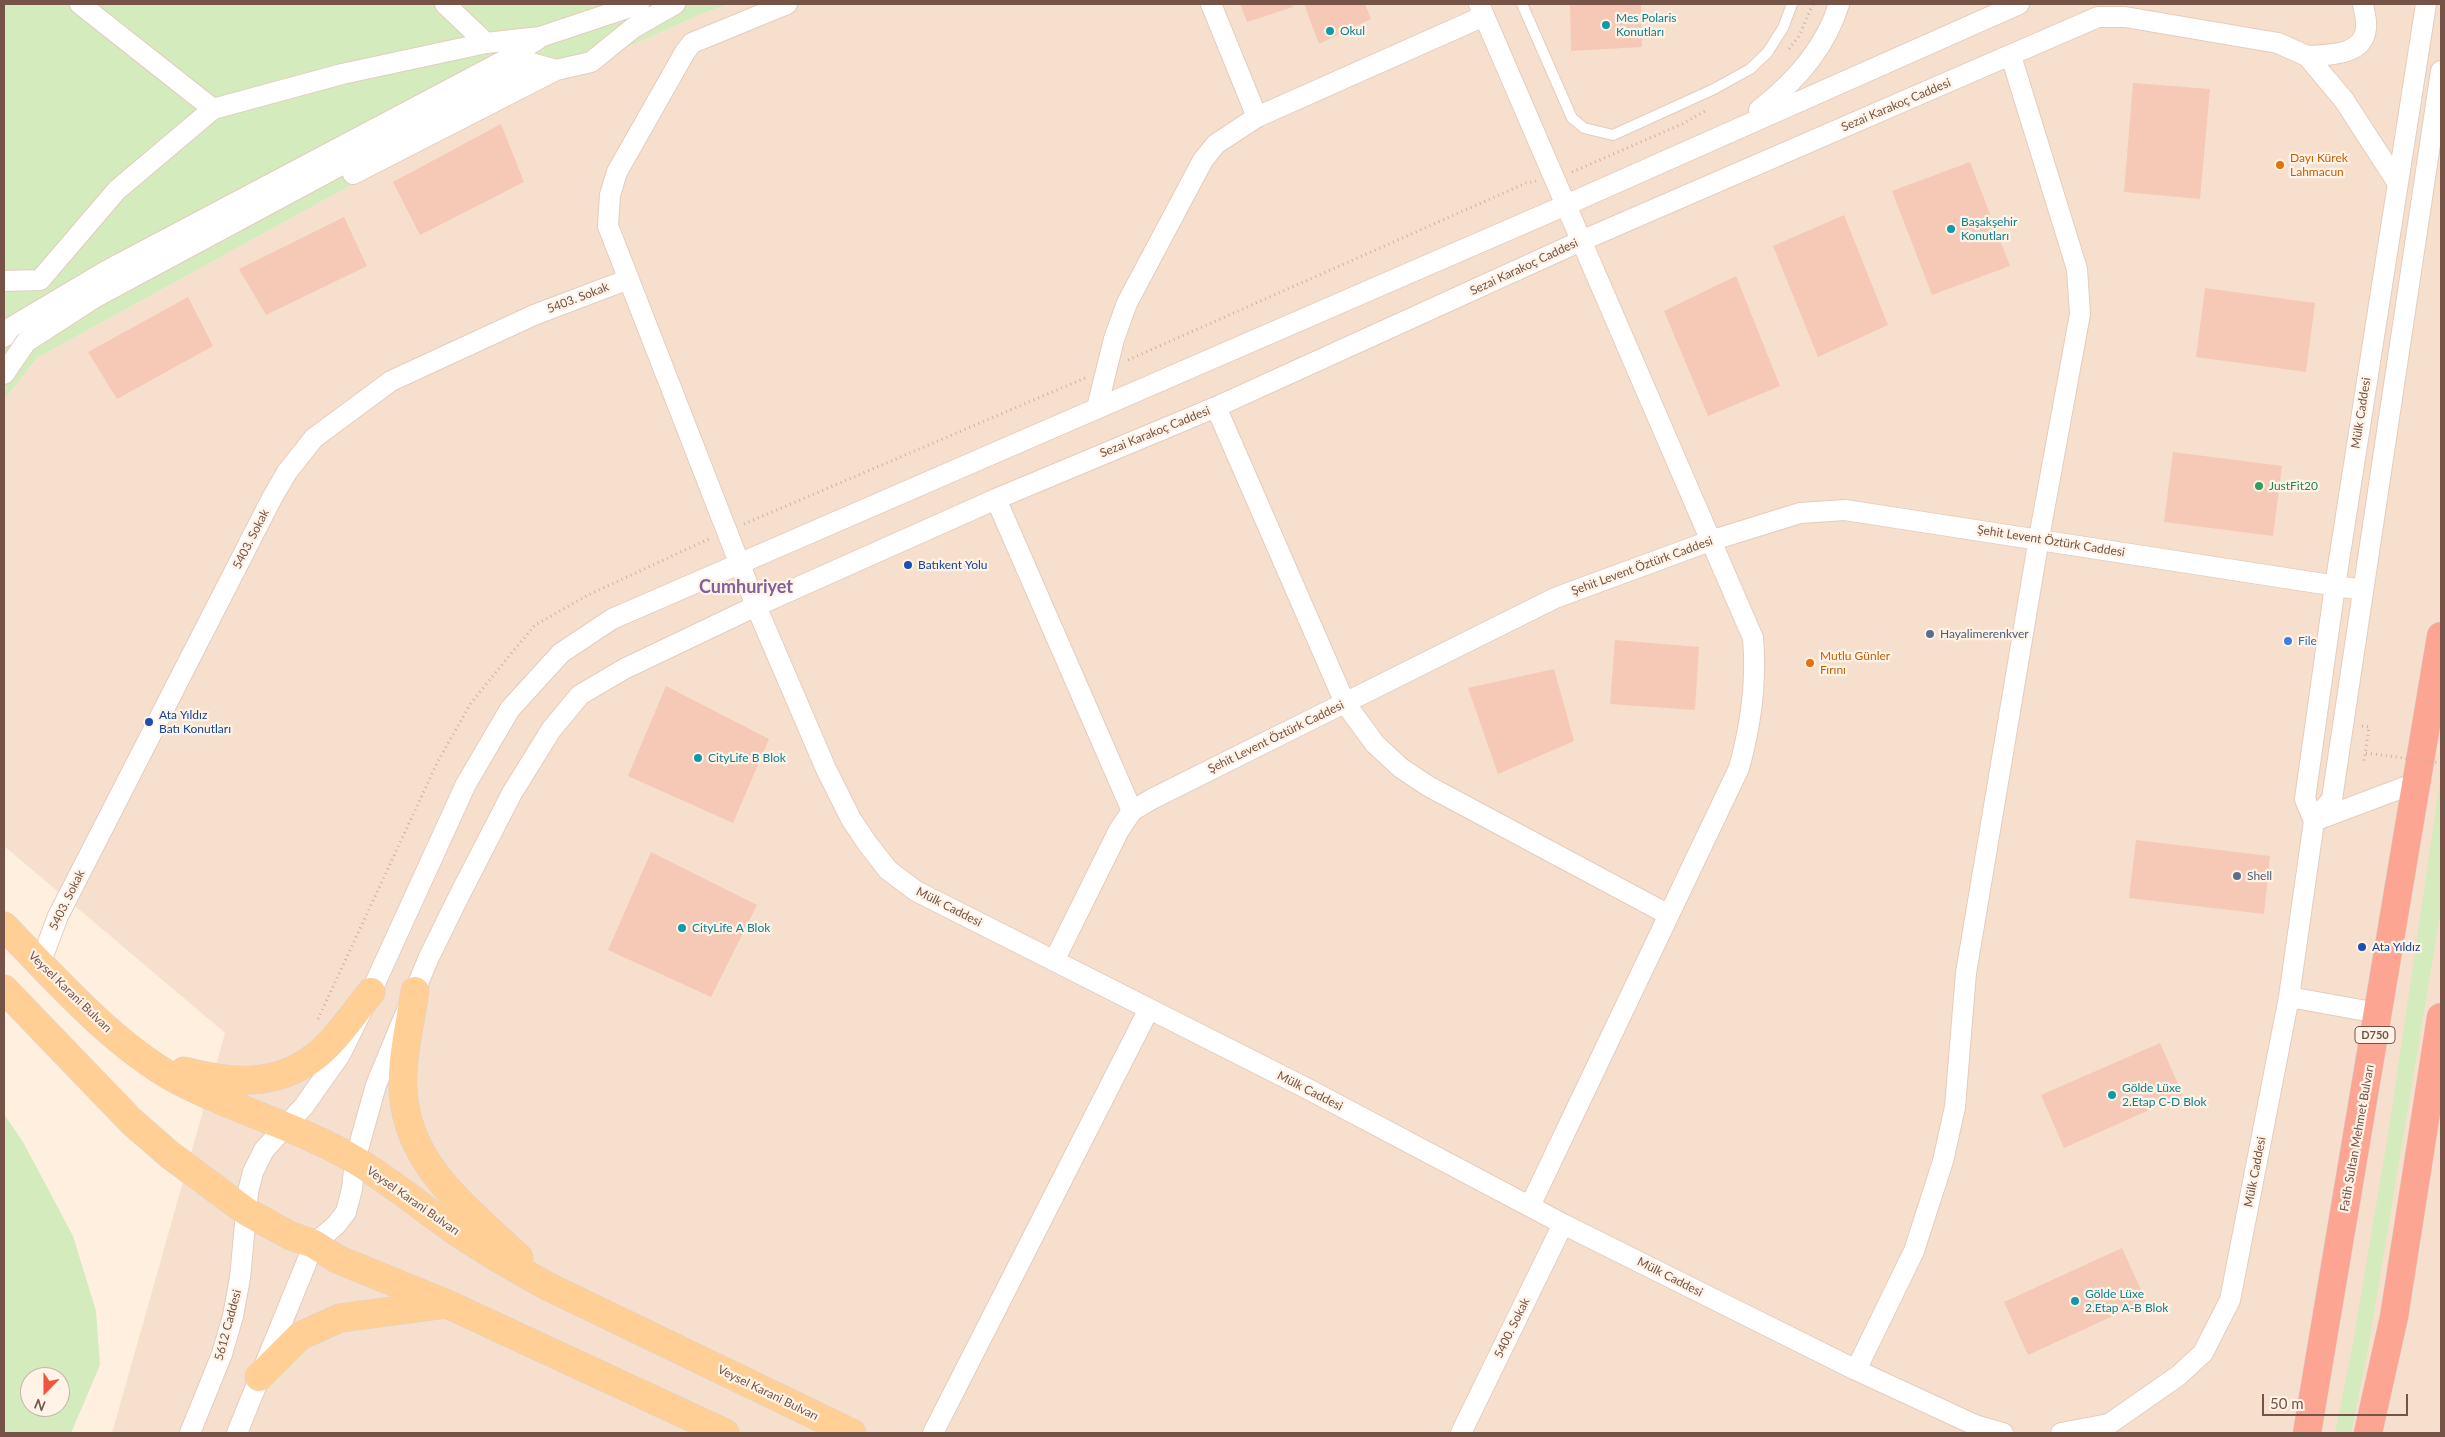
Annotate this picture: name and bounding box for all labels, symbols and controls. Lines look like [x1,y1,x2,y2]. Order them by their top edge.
place label: Mes Polaris Konutları [1616,11,1676,39]
marker: Mes Polaris Konutları [1600,19,1612,31]
place label: Okul [1340,24,1365,38]
marker: Okul [1324,25,1336,37]
street label: Sezai Karakoç Caddesi [1839,75,1953,135]
place label: Dayı Kürek Lahmacun [2290,151,2348,179]
marker: Dayı Kürek Lahmacun [2274,159,2286,171]
place label: Başakşehir Konutları [1961,215,2017,243]
marker: Başakşehir Konutları [1945,223,1957,235]
street label: Sezai Karakoç Caddesi [1468,236,1580,298]
street label: 5403. Sokak [545,280,611,316]
street label: Mülk Caddesi [2348,377,2374,449]
street label: Sezai Karakoç Caddesi [1098,403,1212,461]
place label: JustFit20 [2269,479,2318,493]
marker: JustFit20 [2253,480,2265,492]
street label: 5403. Sokak [230,507,272,571]
street label: Şehit Levent Öztürk Caddesi [1976,522,2126,560]
street label: Şehit Levent Öztürk Caddesi [1569,534,1715,598]
place label: Batıkent Yolu [918,558,988,572]
marker: Batıkent Yolu [902,559,914,571]
district label: Cumhuriyet [699,576,793,598]
place label: Hayalimerenkver [1940,627,2029,641]
marker: Hayalimerenkver [1924,628,1936,640]
place label: File [2298,634,2317,648]
marker: File [2282,635,2294,647]
place label: Mutlu Günler Fırını [1820,649,1890,677]
marker: Mutlu Günler Fırını [1804,657,1816,669]
street label: Şehit Levent Öztürk Caddesi [1206,698,1346,776]
place label: Ata Yıldız Batı Konutları [159,708,231,736]
marker: Ata Yıldız Batı Konutları [143,716,155,728]
place label: CityLife B Blok [708,751,786,765]
marker: CityLife B Blok [692,752,704,764]
street label: 5403. Sokak [46,868,88,932]
place label: Shell [2247,869,2272,883]
marker: Shell [2231,870,2243,882]
street label: Mülk Caddesi [914,884,984,930]
place label: CityLife A Blok [692,921,770,935]
marker: CityLife A Blok [676,922,688,934]
place label: Ata Yıldız [2372,940,2420,954]
marker: Ata Yıldız [2356,941,2368,953]
street label: Veysel Karani Bulvarı [25,949,115,1035]
road number: D750 [2355,1026,2395,1044]
street label: Fatih Sultan Mehmet Bulvarı [2337,1063,2377,1213]
street label: Mülk Caddesi [1275,1068,1345,1114]
place label: Gölde Lüxe 2.Etap C-D Blok [2122,1081,2207,1109]
marker: Gölde Lüxe 2.Etap C-D Blok [2106,1089,2118,1101]
street label: Mülk Caddesi [2241,1136,2269,1208]
street label: Veysel Karani Bulvarı [364,1164,462,1238]
street label: Mülk Caddesi [1635,1254,1705,1300]
place label: Gölde Lüxe 2.Etap A-B Blok [2085,1287,2168,1315]
street label: 5612 Caddesi [212,1288,244,1362]
marker: Gölde Lüxe 2.Etap A-B Blok [2069,1295,2081,1307]
street label: 5400. Sokak [1491,1296,1533,1360]
street label: Veysel Karani Bulvarı [715,1362,821,1424]
north arrow [20,1367,70,1417]
scale bar [2265,1384,2411,1416]
text: 50 m [2270,1394,2304,1412]
text: N [31,1396,48,1415]

